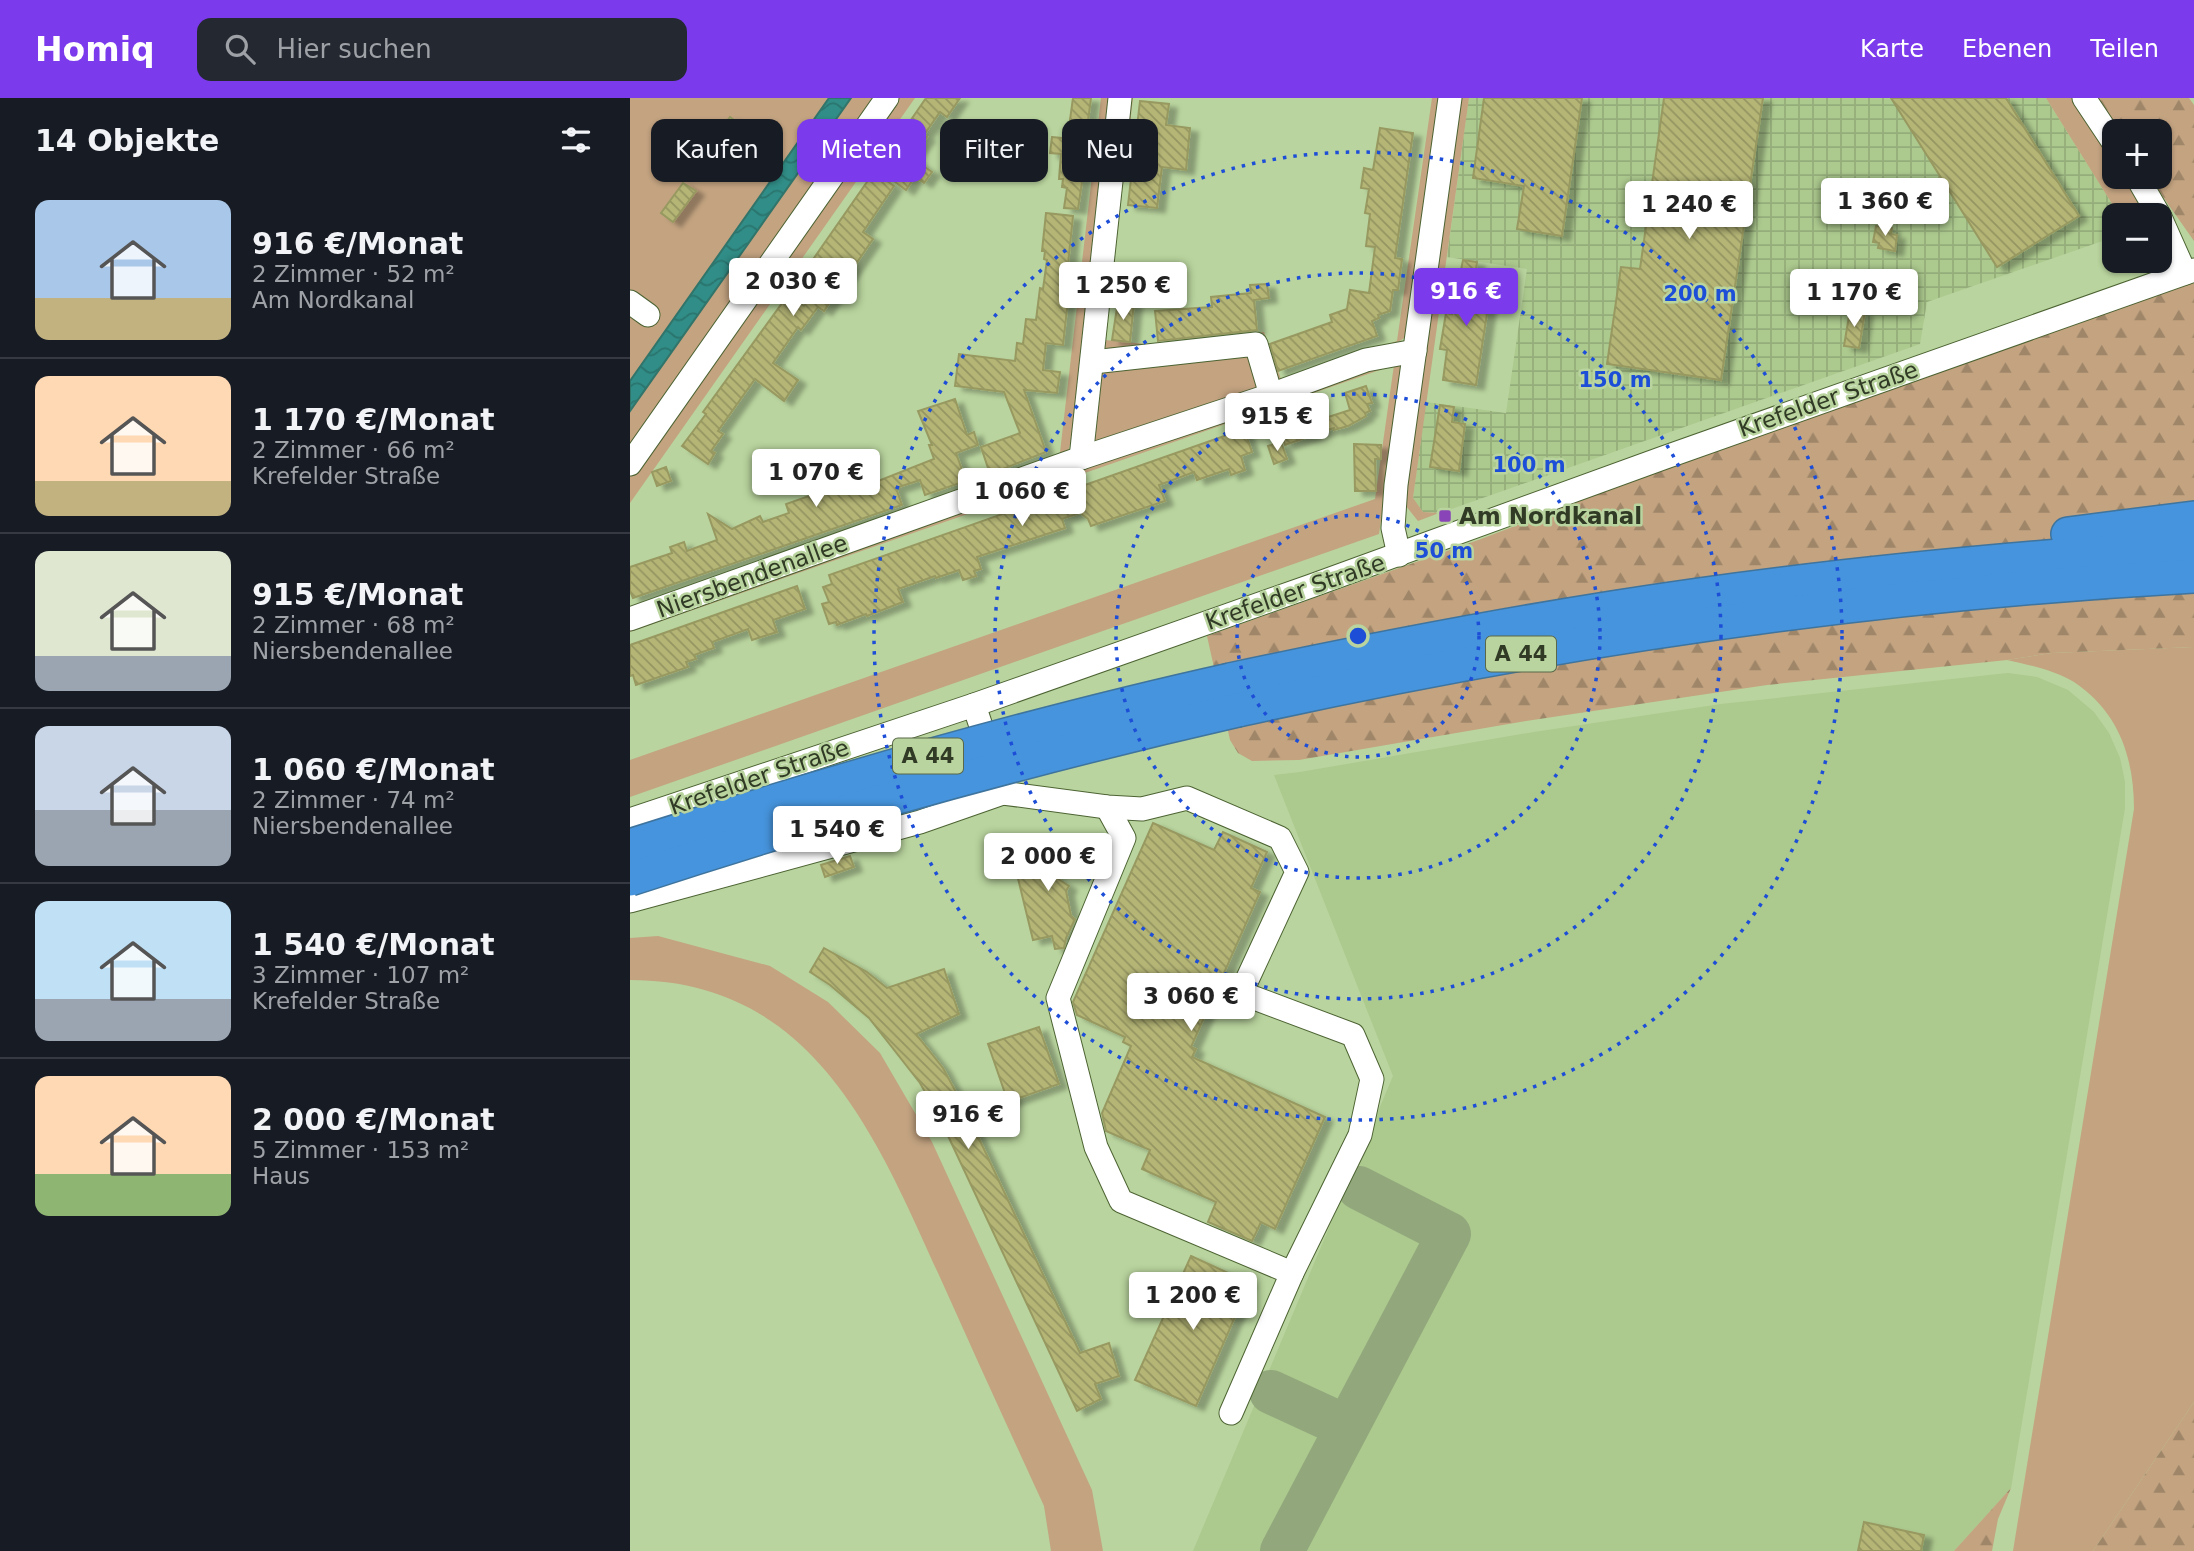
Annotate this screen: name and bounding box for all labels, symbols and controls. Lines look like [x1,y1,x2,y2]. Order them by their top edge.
search box [197,18,687,81]
text: Homiq [35,30,155,69]
icon: search [221,30,259,68]
text: Hier suchen [277,34,432,64]
text: Karte [1860,35,1924,63]
text: Ebenen [1962,35,2052,63]
text: Teilen [2090,35,2159,63]
chip: Kaufen [651,119,783,182]
chip: Mieten [797,119,926,182]
chip: Filter [940,119,1048,182]
chip: Neu [1062,119,1158,182]
map controls [2102,119,2172,273]
button: + [2102,119,2172,189]
icon: filters [557,121,595,159]
text: 14 Objekte [35,123,219,158]
pin: 1 360 € [1820,178,1950,238]
pin: 1 240 € [1624,181,1754,241]
text: 1 360 € [1837,188,1933,214]
text: 1 240 € [1641,191,1737,217]
button: − [2102,203,2172,273]
text: 916 €/Monat [252,226,463,261]
icon: home [91,228,175,312]
pin: 2 030 € [728,258,858,318]
text: 2 Zimmer · 52 m² [252,261,455,287]
pin: 1 250 € [1058,262,1188,322]
text: 2 030 € [745,268,841,294]
pin: 916 € [1417,268,1515,328]
pin: 1 170 € [1789,270,1919,329]
text: 1 250 € [1075,272,1171,298]
text: 916 € [1430,278,1502,304]
text: 1 170 € [1806,279,1902,305]
text: 200 m [1663,282,1737,306]
text: Am Nordkanal [252,287,414,313]
street label: Krefelder Straße [1735,356,1921,442]
text: 150 m [1578,368,1652,392]
pin: 915 € [1228,394,1326,453]
text: 1 170 €/Monat [252,402,495,437]
text: 915 € [1241,403,1313,429]
icon: home [91,404,175,488]
text: 2 Zimmer · 66 m² [252,437,455,463]
pin: 1 070 € [751,450,881,509]
text: 100 m [1492,453,1566,477]
text: 1 070 € [768,459,864,485]
text: Krefelder Straße [252,463,440,489]
pin: 1 060 € [957,468,1087,528]
text: 1 060 € [974,478,1070,504]
place label: Am Nordkanal [1459,503,1642,529]
marker: Am Nordkanal [1437,508,1453,524]
street label: Niersbendenallee [653,529,851,623]
text: 50 m [1415,539,1473,563]
street label: Krefelder Straße [1202,549,1388,635]
text: 915 €/Monat [252,577,463,612]
icon: home [91,579,175,663]
text: 2 Zimmer · 68 m² [252,612,455,638]
centre of rings [1346,624,1370,648]
road number: A 44 [1486,636,1556,672]
text: Niersbendenallee [252,638,453,664]
street label: Krefelder Straße [666,734,852,820]
road number: A 44 [893,738,963,774]
text: 1 060 €/Monat [252,752,495,787]
icon: home [91,754,175,838]
text: 2 Zimmer · 74 m² [252,787,455,813]
pin: 1 540 € [772,806,902,866]
text: Niersbendenallee [252,813,453,839]
text: 1 540 € [789,816,885,842]
pin: 2 000 € [983,834,1113,893]
text: 2 000 € [1000,843,1096,869]
text: 1 540 €/Monat [252,927,495,962]
icon: home [91,929,175,1013]
text: 3 Zimmer · 107 m² [252,962,469,988]
pin: 3 060 € [1126,974,1256,1033]
text: 3 060 € [1143,983,1239,1009]
text: Krefelder Straße [252,988,440,1014]
pin: 916 € [919,1091,1017,1151]
text: 916 € [932,1101,1004,1127]
text: 2 000 €/Monat [252,1102,495,1137]
icon: home [91,1104,175,1188]
text: 5 Zimmer · 153 m² [252,1137,469,1163]
text: Haus [252,1163,310,1189]
pin: 1 200 € [1128,1272,1258,1332]
text: 1 200 € [1145,1282,1241,1308]

